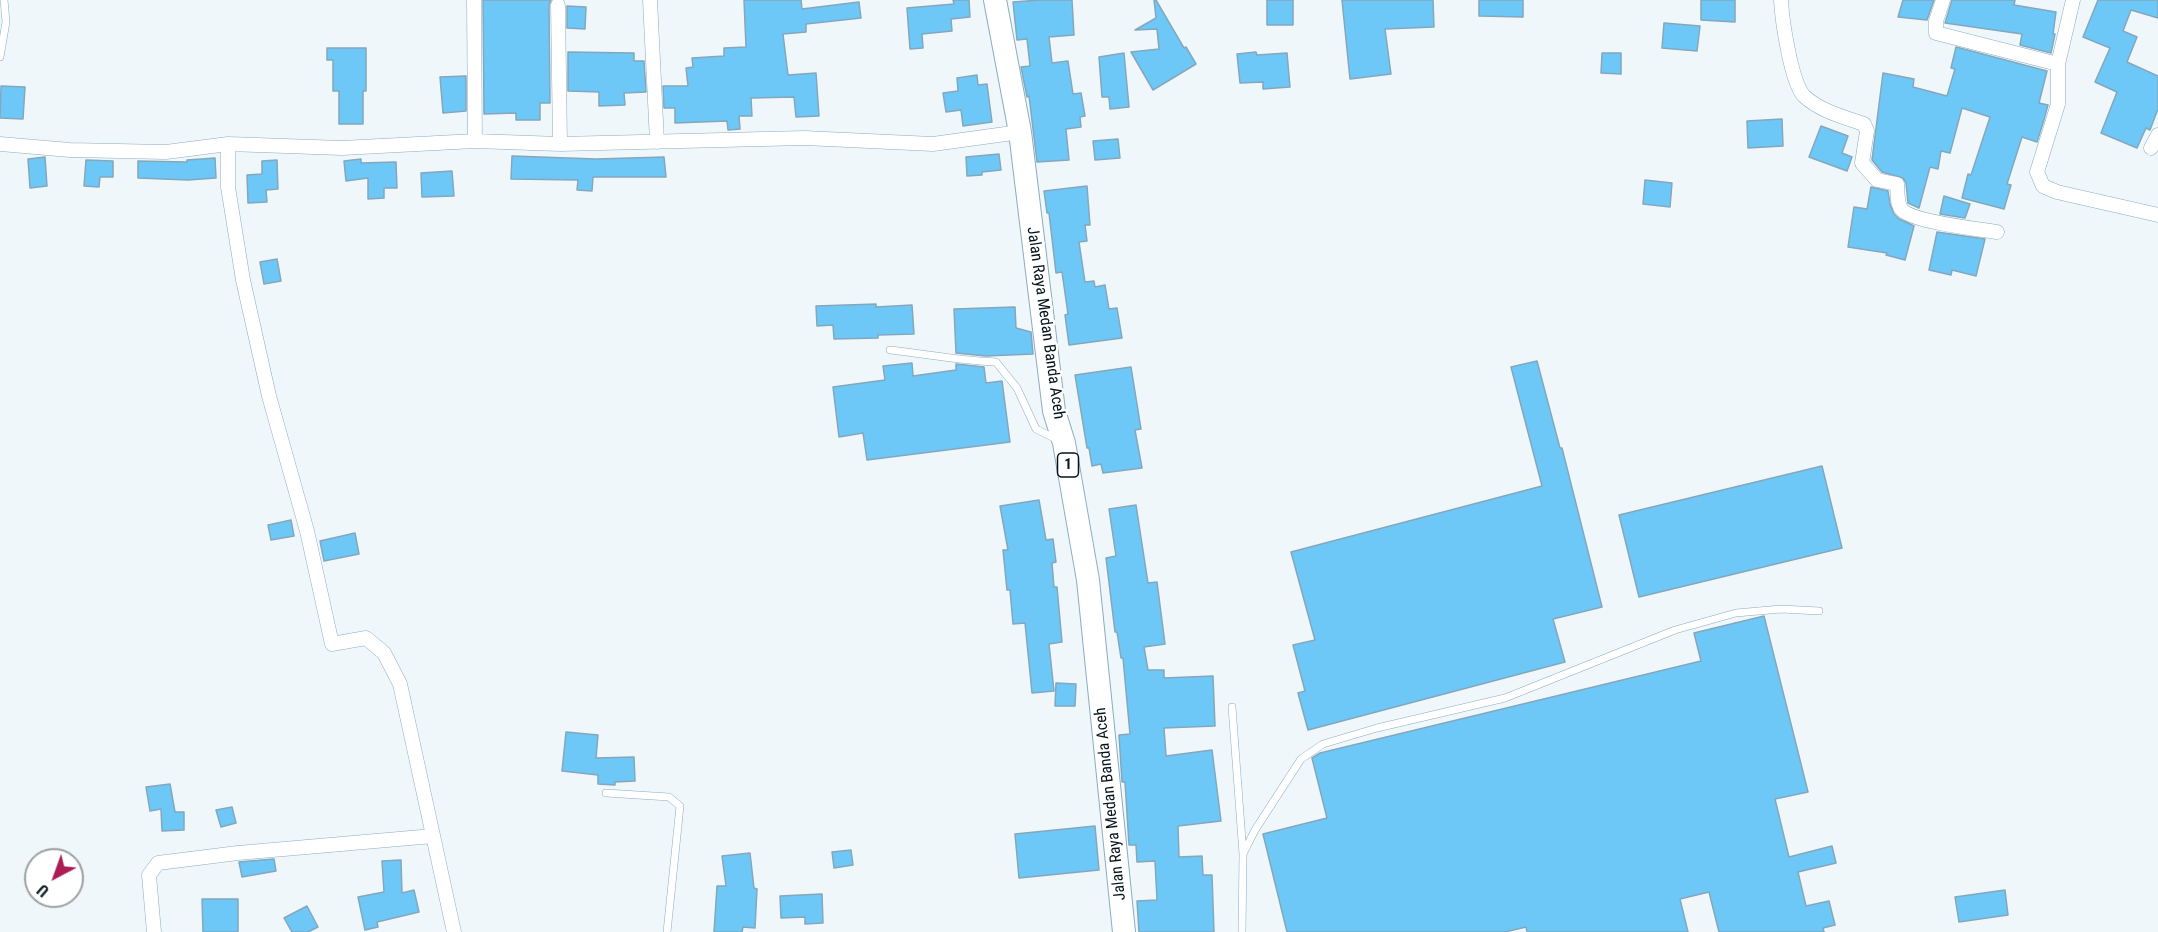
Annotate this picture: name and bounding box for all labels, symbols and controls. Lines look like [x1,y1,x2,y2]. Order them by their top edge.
street label: Jalan Raya Medan Banda Aceh [1022,226,1068,420]
road number: 1 [1058,453,1078,477]
street label: Jalan Raya Medan Banda Aceh [1091,707,1131,901]
north arrow [24,848,84,908]
text: U [33,880,53,901]

